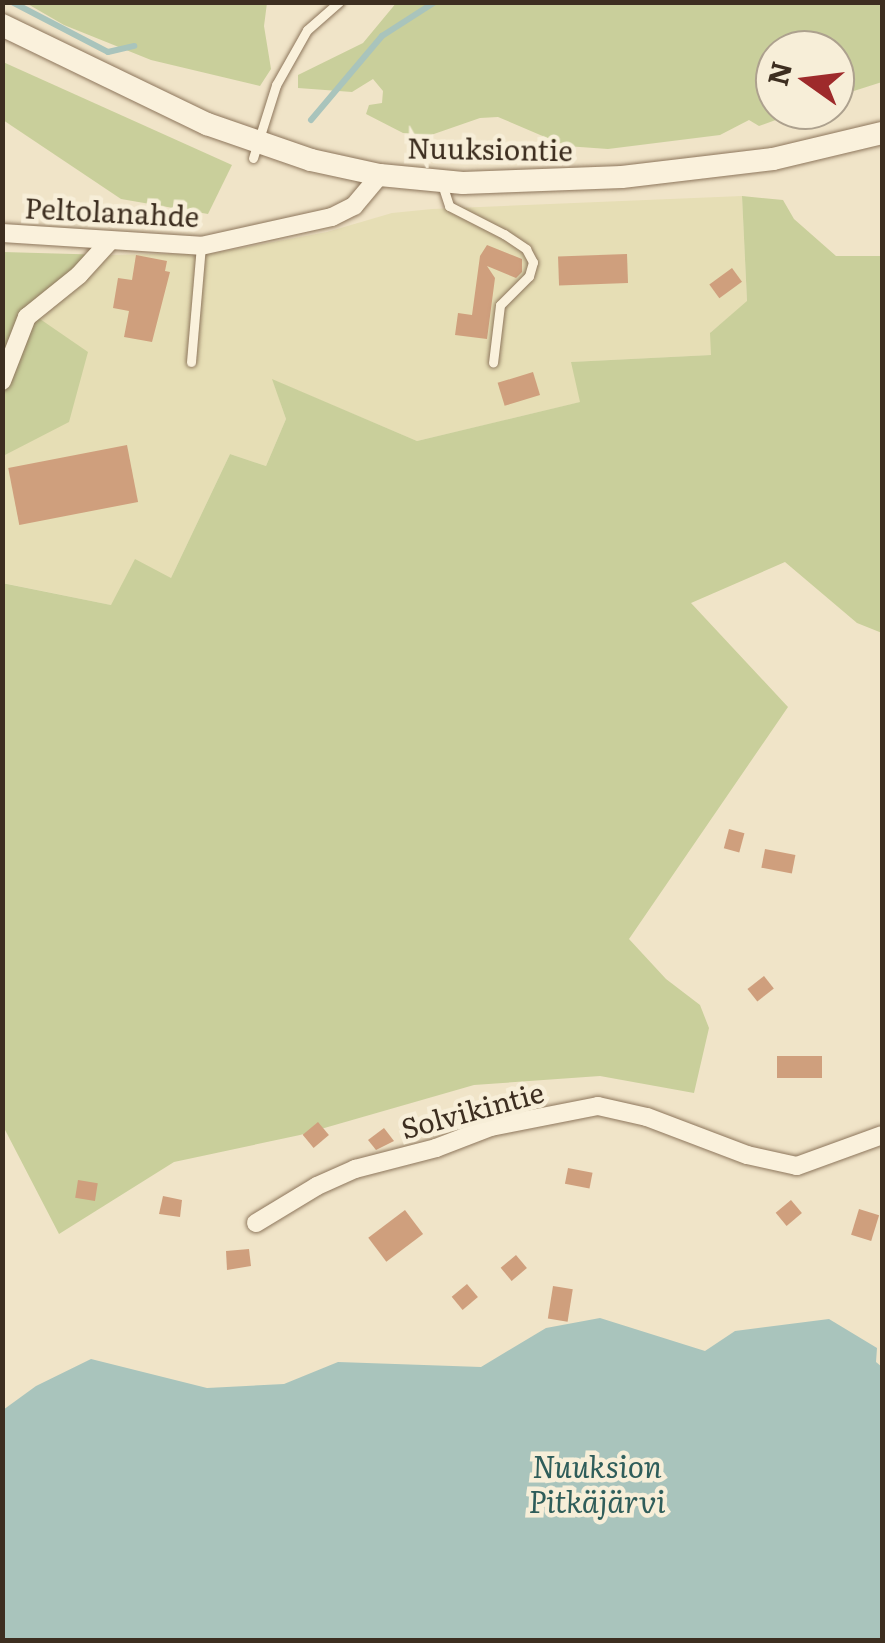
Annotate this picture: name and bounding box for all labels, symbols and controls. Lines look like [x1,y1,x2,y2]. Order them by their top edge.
north arrow [755,30,855,130]
text: N [755,57,801,90]
street label: Nuuksiontie [407,130,573,166]
street label: Peltolanahde [24,190,200,232]
street label: Solvikintie [397,1074,547,1144]
water label: Nuuksion Pitkäjärvi [529,1447,665,1518]

